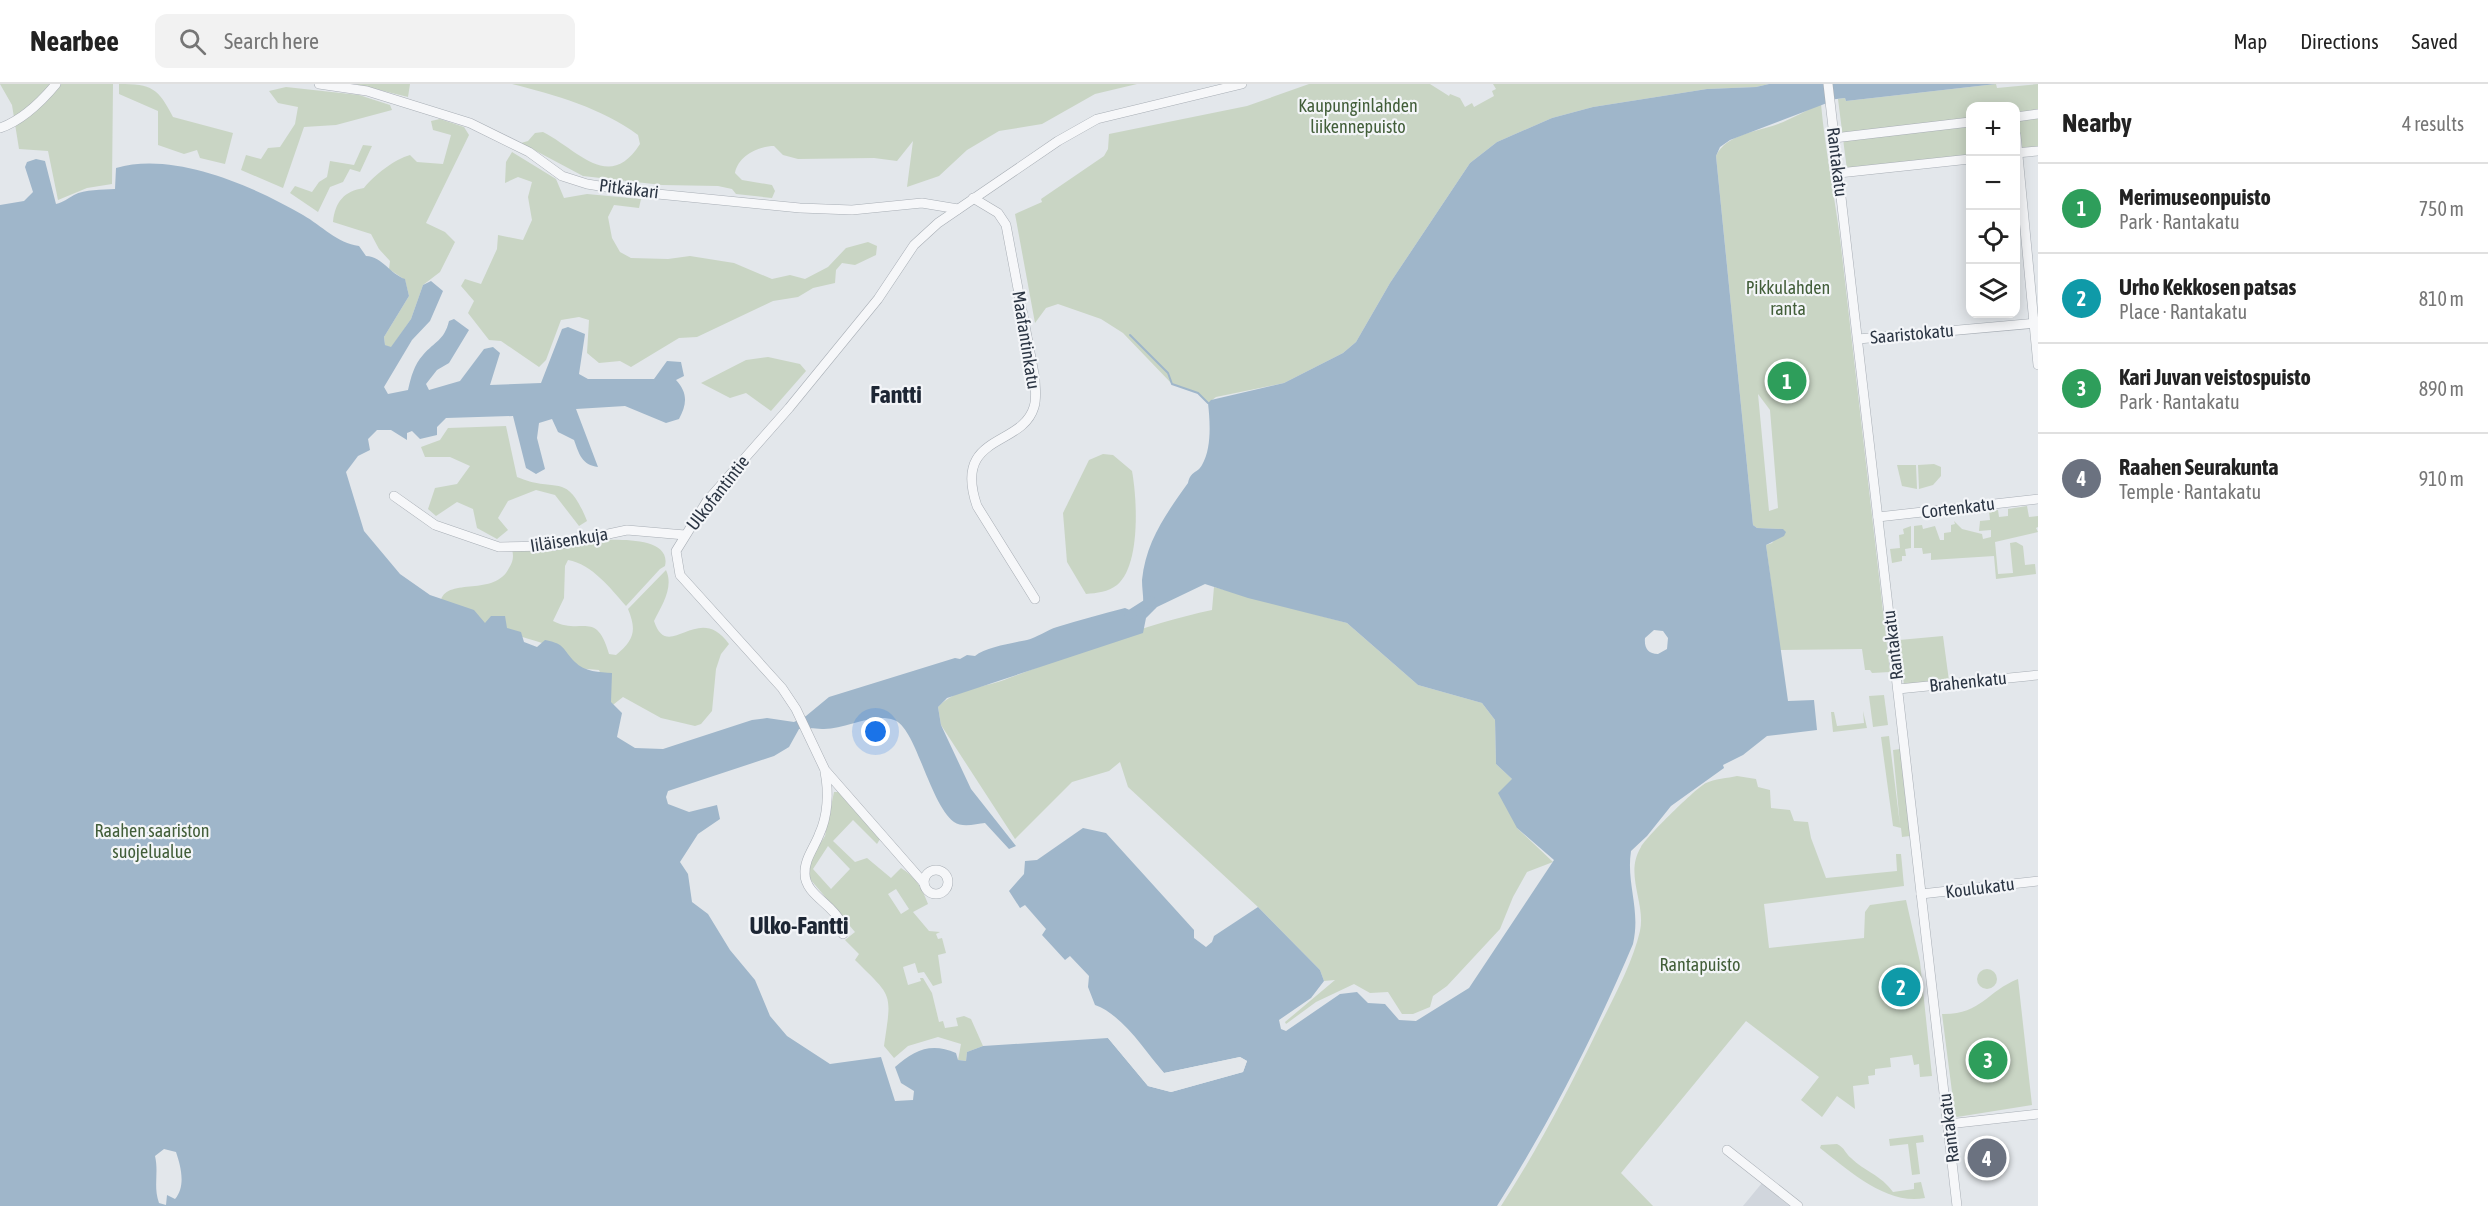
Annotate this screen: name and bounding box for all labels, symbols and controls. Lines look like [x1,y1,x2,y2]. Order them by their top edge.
search box [155,14,575,68]
text: Nearbee [30,25,119,57]
icon: search [176,25,209,58]
text: Search here [224,28,319,54]
text: Map [2233,29,2267,53]
text: Directions [2300,29,2379,53]
text: Saved [2412,29,2458,53]
park label: Kaupunginlahden liikennepuisto [1298,95,1418,137]
map controls [1966,102,2020,318]
button: + [1966,102,2020,156]
text: Nearby [2062,108,2132,138]
text: 4 results [2402,112,2464,135]
street label: Rantakatu [1823,126,1852,198]
button: − [1966,156,2020,210]
street label: Pitkäkari [598,174,660,203]
text: Merimuseonpuisto [2119,184,2271,210]
text: 1 [2077,197,2086,220]
text: 750 m [2419,197,2464,220]
button: locate [1966,210,2020,264]
text: Park · Rantakatu [2119,210,2240,233]
button: layers [1966,264,2020,318]
text: Urho Kekkosen patsas [2119,274,2296,300]
park label: Pikkulahden ranta [1746,277,1830,319]
text: 2 [2077,287,2086,310]
text: 810 m [2419,287,2464,310]
street label: Maafantinkatu [1008,289,1045,391]
text: Place · Rantakatu [2119,300,2247,323]
street label: Saaristokatu [1869,319,1955,348]
pin: 1 [1768,358,1806,404]
text: Kari Juvan veistospuisto [2119,364,2311,390]
text: 3 [2077,377,2086,400]
text: 890 m [2419,377,2464,400]
district label: Fantti [870,381,922,408]
text: Park · Rantakatu [2119,390,2240,413]
street label: Ulkofantintie [682,451,753,534]
text: Raahen Seurakunta [2119,454,2278,480]
text: 4 [2077,467,2086,490]
text: 910 m [2419,467,2464,490]
text: Temple · Rantakatu [2119,480,2261,503]
street label: Cortenkatu [1920,493,1996,522]
street label: Iiläisenkuja [529,523,609,556]
street label: Rantakatu [1878,609,1907,681]
street label: Brahenkatu [1928,667,2008,696]
your location [861,717,890,746]
park label: Raahen saariston suojelualue [95,820,209,862]
street label: Koulukatu [1944,873,2016,902]
district label: Ulko-Fantti [749,912,849,939]
park label: Rantapuisto [1660,954,1740,975]
pin: 2 [1882,964,1920,1010]
pin: 3 [1968,1038,2008,1082]
street label: Rantakatu [1934,1092,1963,1164]
pin: 4 [1968,1136,2006,1180]

